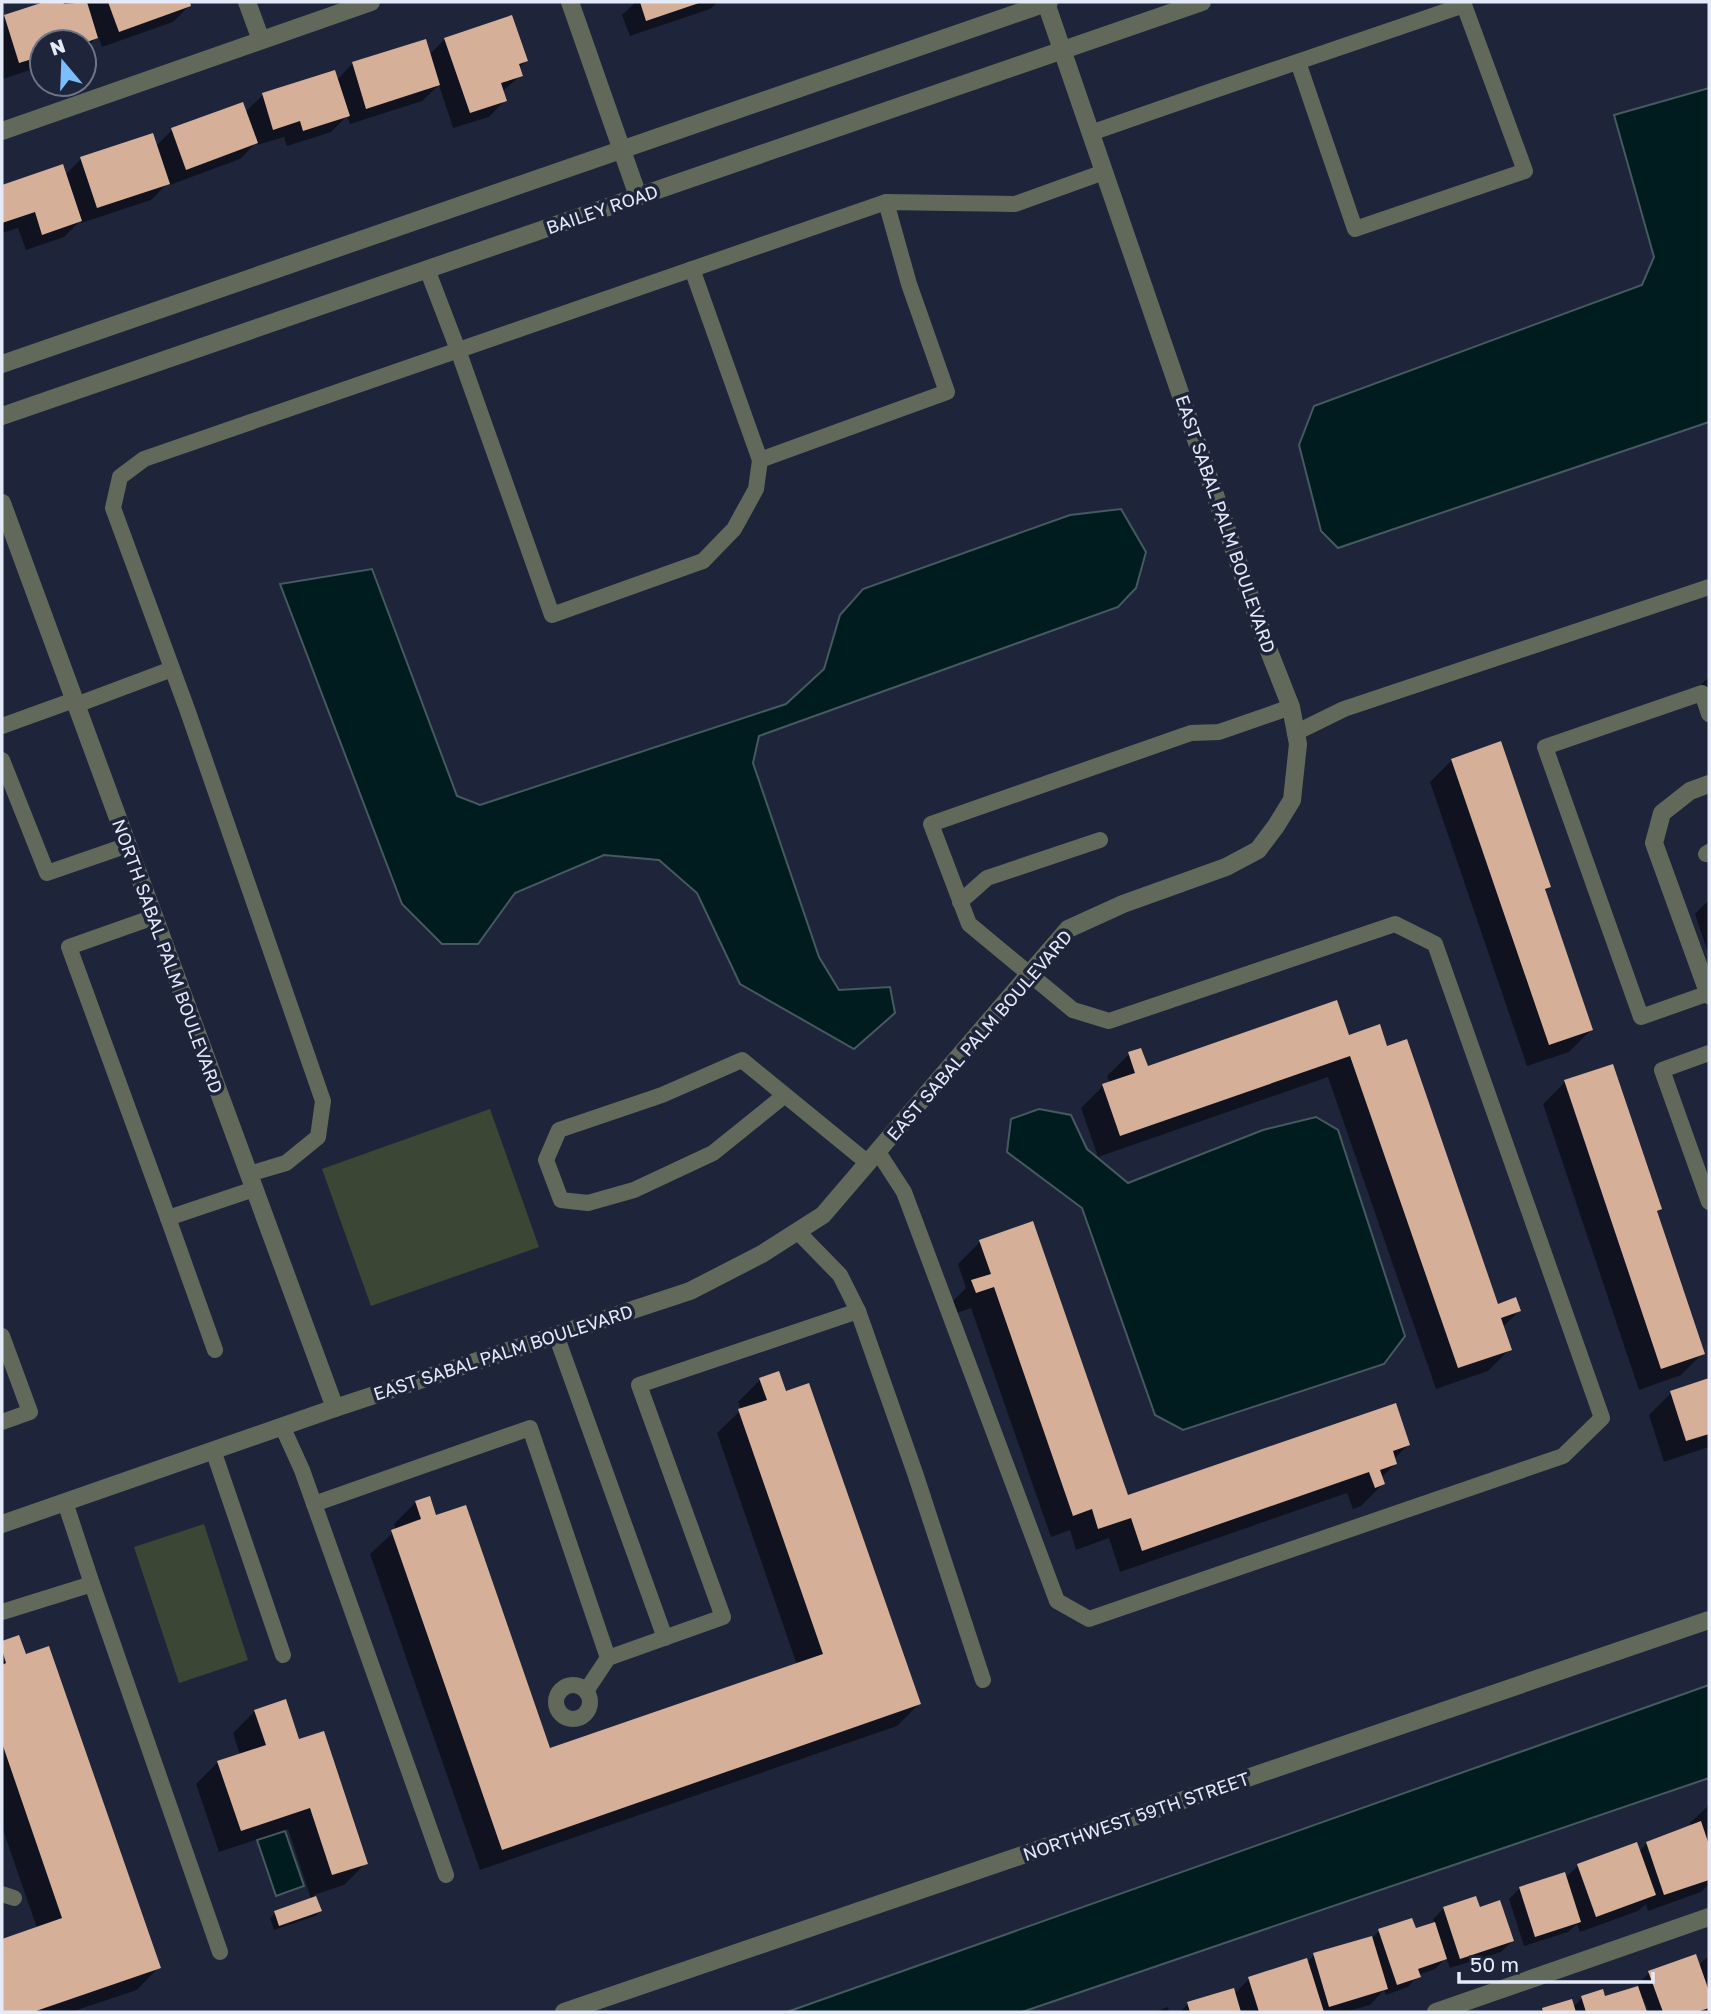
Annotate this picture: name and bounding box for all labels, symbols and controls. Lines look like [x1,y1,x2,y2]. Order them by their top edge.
north arrow [28,28,98,98]
text: N [47,33,68,60]
street label: BAILEY ROAD [543,180,661,238]
street label: EAST SABAL PALM BOULEVARD [1171,392,1281,656]
street label: NORTH SABAL PALM BOULEVARD [108,816,228,1096]
street label: EAST SABAL PALM BOULEVARD [882,925,1076,1145]
street label: EAST SABAL PALM BOULEVARD [370,1300,636,1404]
street label: NORTHWEST 59TH STREET [1020,1767,1252,1865]
scale bar [1459,1940,1653,1984]
text: 50 m [1470,1951,1519,1977]

